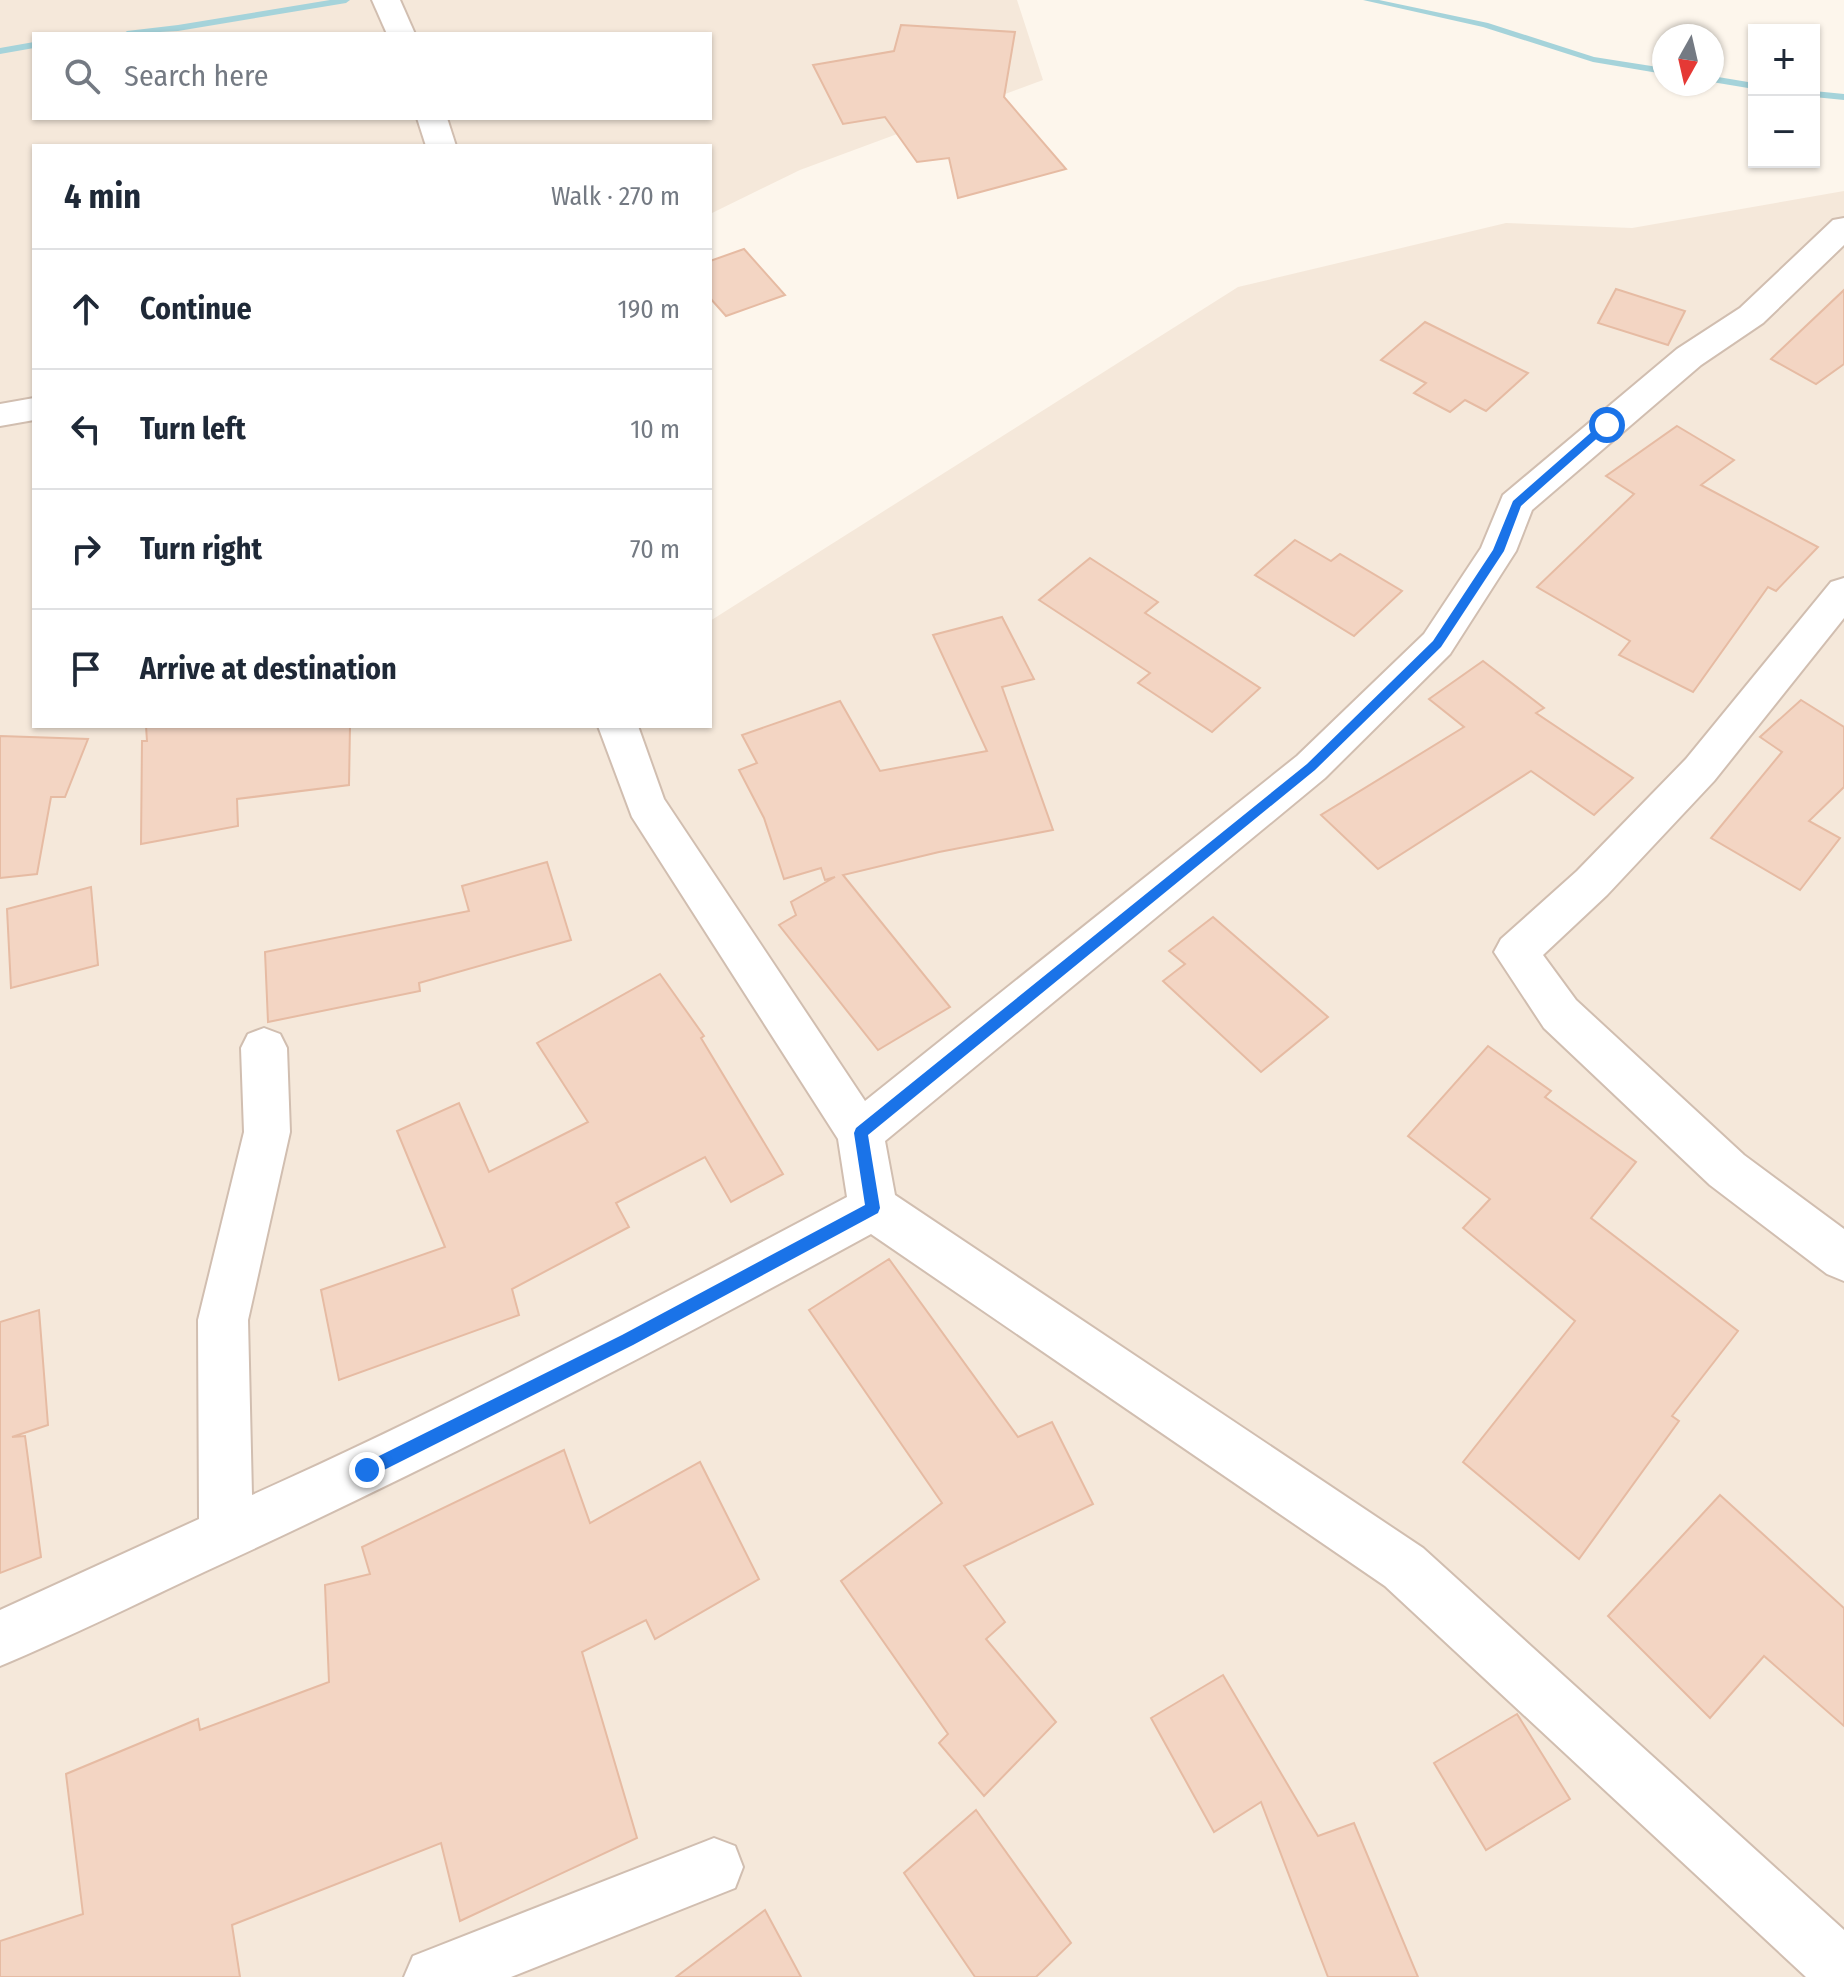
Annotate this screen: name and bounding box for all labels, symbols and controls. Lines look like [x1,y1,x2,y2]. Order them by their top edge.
north arrow [1652,24,1724,96]
map controls [1748,24,1820,168]
button: + [1748,24,1820,96]
search box [32,32,712,120]
icon: search [60,54,104,98]
text: Search here [124,58,269,94]
button: − [1748,96,1820,168]
text: 4 min [64,176,141,217]
text: Walk · 270 m [551,181,680,212]
icon: ahead [64,287,108,331]
text: Continue [140,291,252,327]
text: 190 m [618,294,680,325]
icon: left [64,407,108,451]
route start [1589,407,1625,443]
text: Turn left [140,411,246,447]
text: 10 m [630,414,680,445]
icon: right [64,527,108,571]
text: Turn right [140,531,262,567]
text: 70 m [630,534,680,565]
icon: arrive [64,647,108,691]
text: Arrive at destination [140,651,397,687]
route end [349,1452,385,1488]

